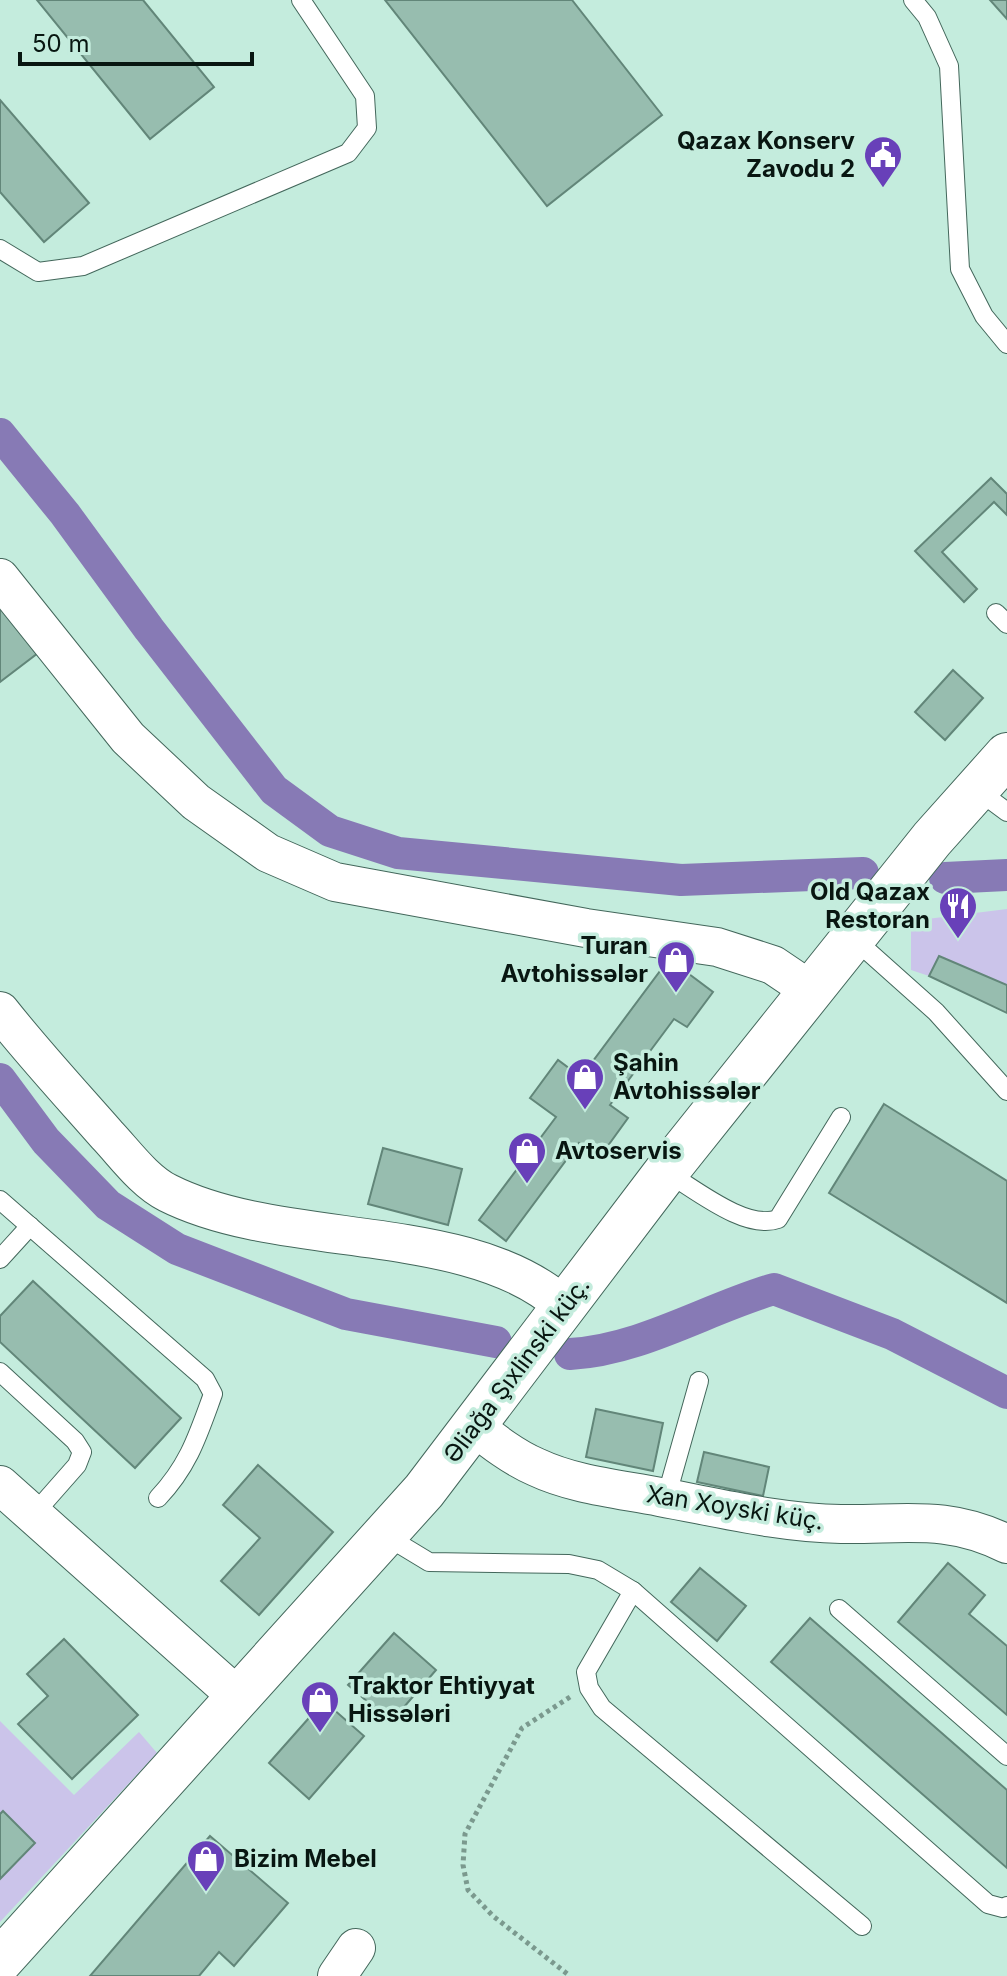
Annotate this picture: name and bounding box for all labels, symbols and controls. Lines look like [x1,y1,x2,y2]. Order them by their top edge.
scale bar [20,16,252,66]
text: 50 m [32,29,90,58]
place label: Qazax Konserv Zavodu 2 [677,126,856,183]
public building icon: Qazax Konserv Zavodu 2 [862,134,904,189]
place label: Old Qazax Restoran [810,877,930,934]
restaurant icon: Old Qazax Restoran [937,885,979,940]
place label: Turan Avtohissələr [500,931,648,988]
shop icon: Turan Avtohissələr [655,939,697,994]
place label: Şahin Avtohissələr [613,1048,761,1105]
shop icon: Şahin Avtohissələr [564,1056,606,1111]
shop icon: Avtoservis [506,1130,548,1185]
place label: Avtoservis [555,1136,682,1165]
street label: Əliağa Şıxlinski küç. [437,1271,596,1468]
street label: Xan Xoyski küç. [644,1479,826,1536]
place label: Traktor Ehtiyyat Hissələri [348,1671,535,1728]
shop icon: Traktor Ehtiyyat Hissələri [299,1679,341,1734]
shop icon: Bizim Mebel [185,1838,227,1893]
place label: Bizim Mebel [234,1844,377,1873]

